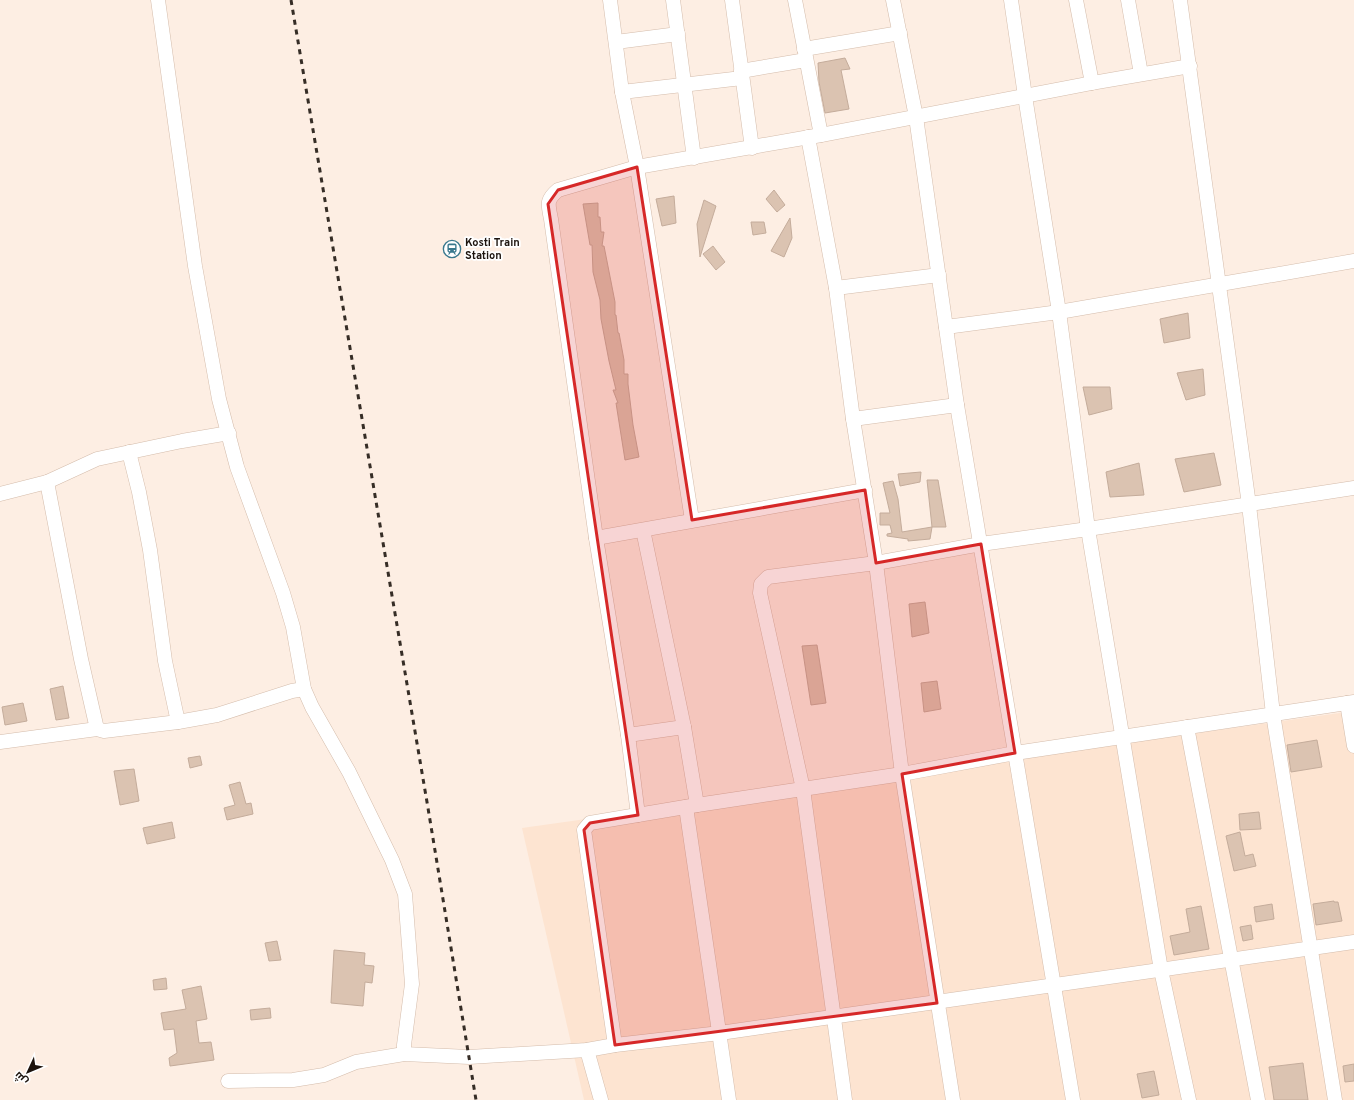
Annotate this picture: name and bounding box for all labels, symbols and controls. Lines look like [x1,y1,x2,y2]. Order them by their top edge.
place label: Kosti Train Station [465,236,520,263]
station icon: Kosti Train Station [442,239,462,259]
north arrow [8,1052,48,1092]
text: ش [12,1068,31,1088]

